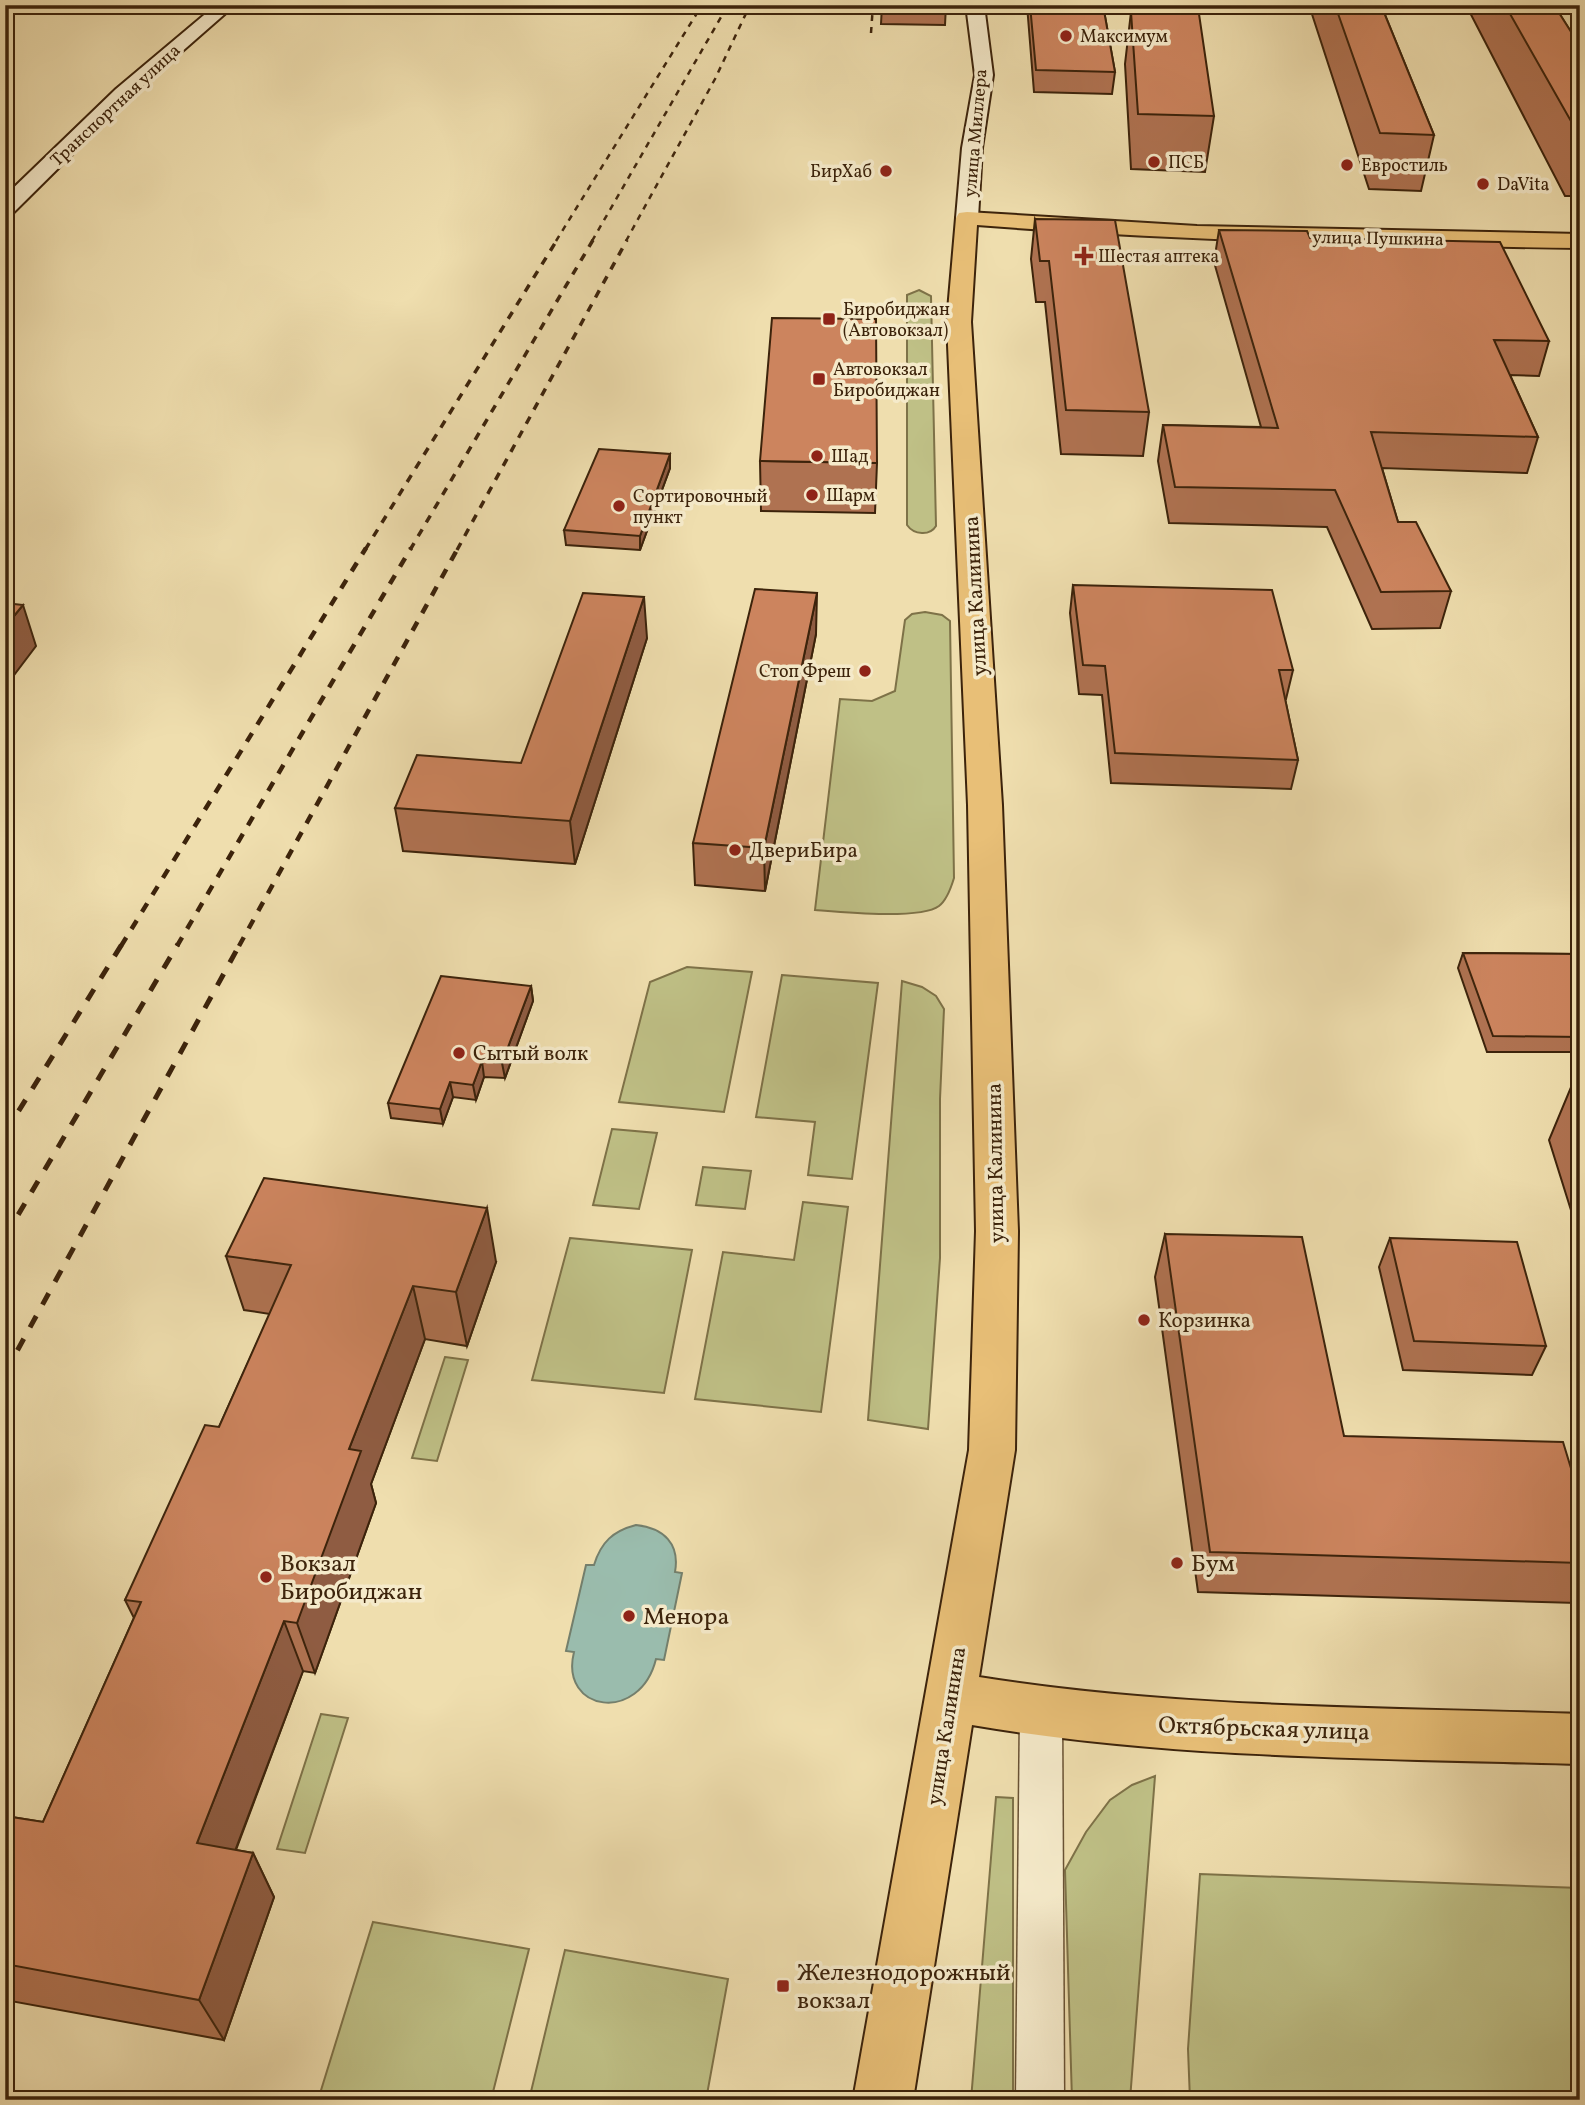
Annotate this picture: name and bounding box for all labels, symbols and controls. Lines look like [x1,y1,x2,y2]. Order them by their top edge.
place label: Максимум [1080,25,1168,50]
marker: Максимум [1058,28,1074,44]
street label: Транспортная улица [45,39,187,173]
street label: улица Миллера [958,68,995,198]
place label: ПСБ [1168,151,1204,176]
marker: ПСБ [1146,154,1162,170]
place label: Евростиль [1361,154,1448,179]
marker: Евростиль [1339,157,1355,173]
place label: БирХаб [810,160,872,185]
marker: БирХаб [878,163,894,179]
place label: DaVita [1497,173,1549,198]
marker: DaVita [1475,176,1491,192]
street label: улица Пушкина [1312,226,1444,253]
place label: Шестая аптека [1098,245,1219,270]
marker: Шестая аптека [1076,248,1092,264]
place label: Биробиджан (Автовокзал) [843,298,950,344]
marker: Биробиджан (Автовокзал) [821,311,837,327]
place label: Автовокзал Биробиджан [833,358,940,404]
marker: Автовокзал Биробиджан [811,371,827,387]
place label: Шад [831,445,868,470]
marker: Шад [809,448,825,464]
place label: Шарм [826,484,875,509]
place label: Сортировочный пункт [633,485,767,531]
marker: Шарм [804,487,820,503]
marker: Сортировочный пункт [611,498,627,514]
street label: улица Калинина [958,515,995,677]
place label: Стоп Фреш [759,660,851,685]
marker: Стоп Фреш [857,663,873,679]
place label: ДвериБира [749,837,858,866]
marker: ДвериБира [727,842,743,858]
place label: Сытый волк [473,1040,588,1069]
marker: Сытый волк [451,1045,467,1061]
street label: улица Калинина [981,1083,1012,1243]
place label: Корзинка [1158,1307,1251,1336]
marker: Корзинка [1136,1312,1152,1328]
place label: Вокзал Биробиджан [280,1548,422,1610]
place label: Бум [1191,1548,1235,1582]
marker: Бум [1169,1555,1185,1571]
marker: Вокзал Биробиджан [258,1569,274,1585]
place label: Менора [643,1601,729,1635]
marker: Менора [621,1608,637,1624]
street label: улица Калинина [921,1645,974,1808]
street label: Октябрьская улица [1157,1709,1370,1751]
place label: Железнодорожный вокзал [797,1957,1011,2019]
marker: Железнодорожный вокзал [775,1978,791,1994]

